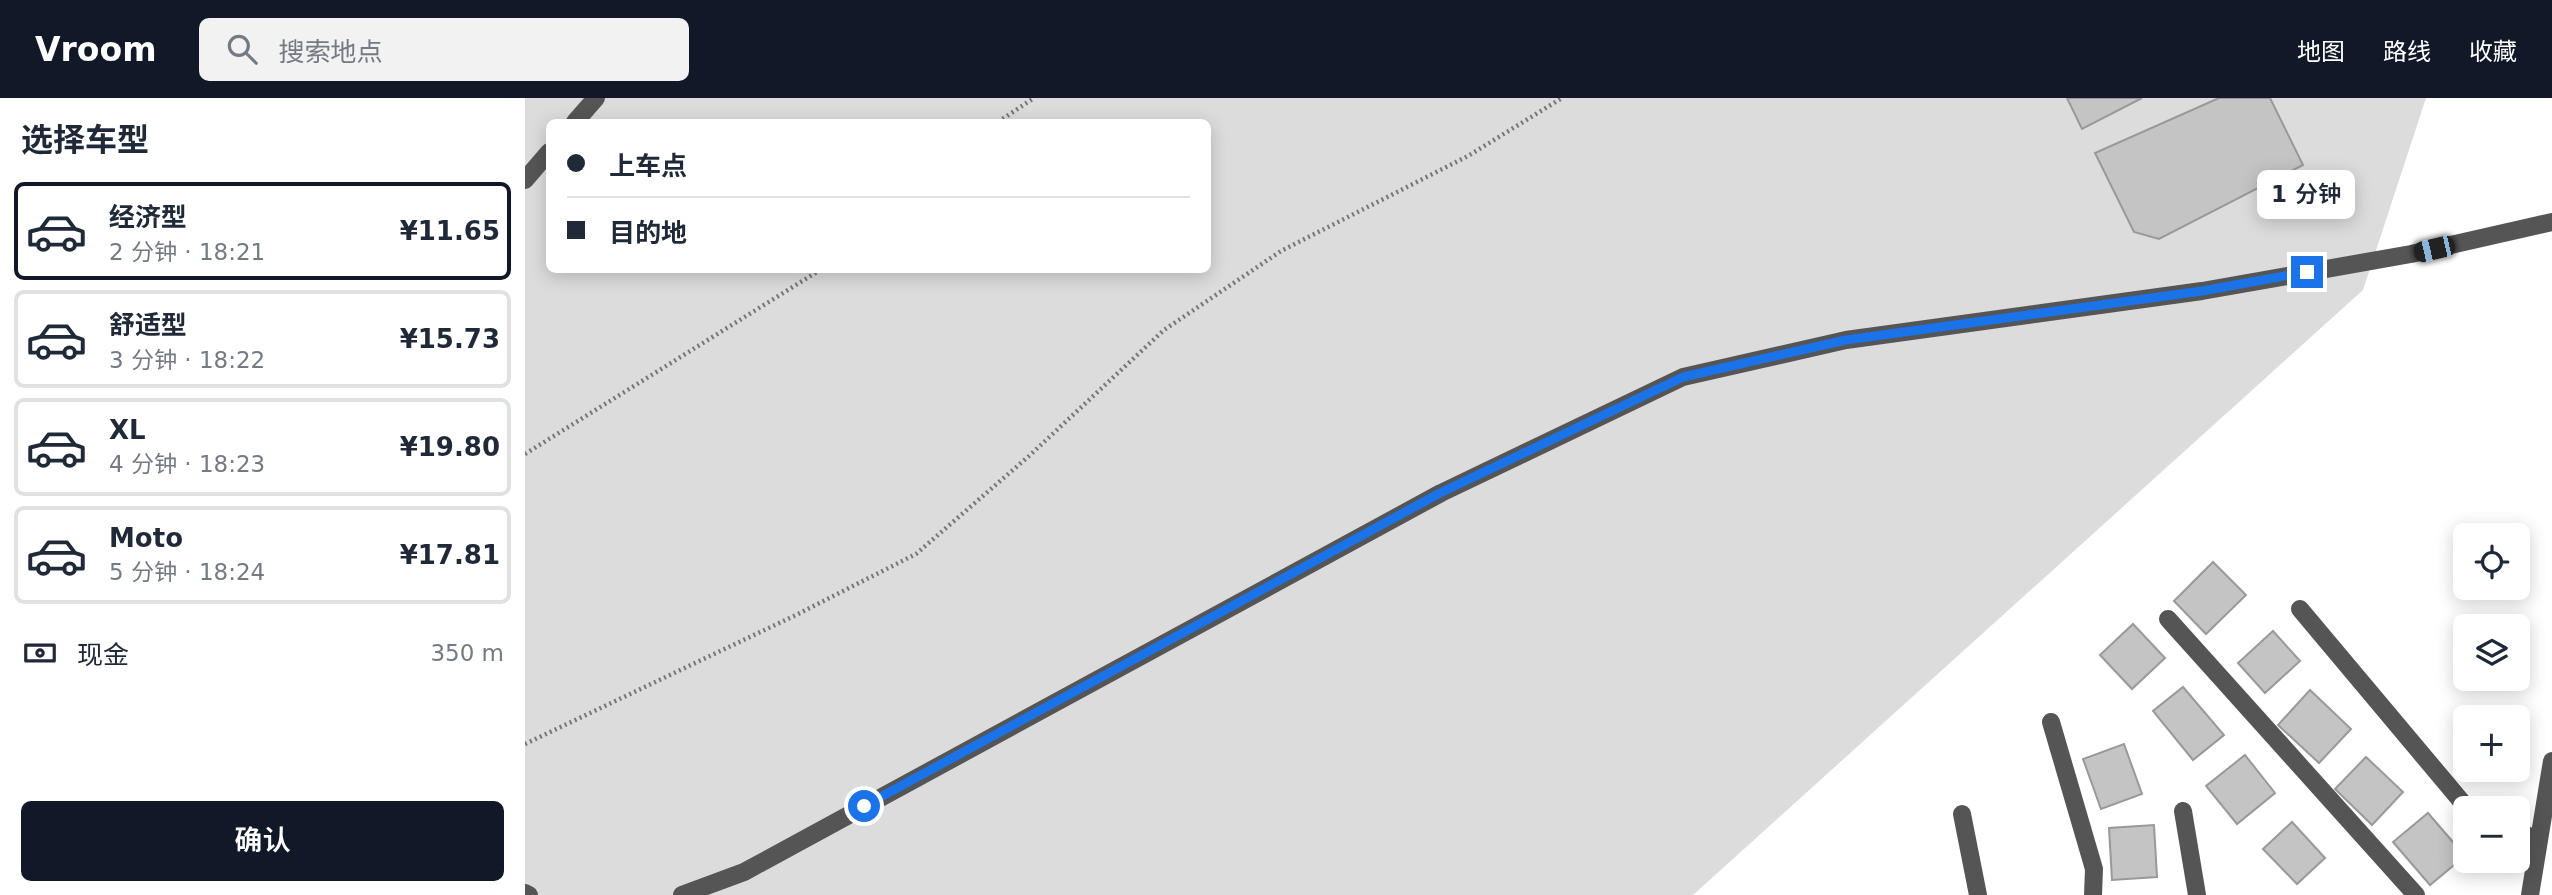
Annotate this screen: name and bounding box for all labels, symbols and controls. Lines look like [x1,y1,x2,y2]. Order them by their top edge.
search box [199,18,689,81]
text: Vroom [35,30,157,69]
icon: search [223,30,261,68]
text: 搜索地点 [279,37,383,67]
text: 地图 [2297,38,2345,66]
text: 路线 [2383,38,2431,66]
text: 收藏 [2469,38,2517,66]
text: 选择车型 [21,121,149,159]
text: 上车点 [609,151,687,181]
callout: 1 分钟 [2258,170,2356,220]
text: 1 分钟 [2271,181,2341,207]
icon: car [25,200,88,263]
text: 经济型 [109,202,187,232]
text: ¥11.65 [400,216,500,246]
text: 目的地 [609,218,687,248]
car [2412,234,2457,264]
text: 2 分钟 · 18:21 [109,239,265,265]
route end [2291,256,2323,288]
icon: car [25,308,88,371]
text: 舒适型 [109,310,187,340]
text: ¥15.73 [400,324,500,354]
text: 3 分钟 · 18:22 [109,347,265,373]
text: XL [109,415,146,445]
icon: car [25,416,88,479]
text: ¥19.80 [400,432,500,462]
text: 4 分钟 · 18:23 [109,451,265,477]
text: Moto [109,523,183,553]
map controls [2453,523,2530,873]
button: locate [2453,523,2530,600]
icon: car [25,524,88,587]
text: ¥17.81 [400,540,500,570]
text: 5 分钟 · 18:24 [109,559,265,585]
button: layers [2453,614,2530,691]
icon: cash [21,634,59,672]
text: 现金 [77,640,129,670]
text: 350 m [430,640,504,666]
button: + [2453,705,2530,782]
route start [848,790,880,822]
button: − [2453,796,2530,873]
button: 确认 [21,801,504,881]

